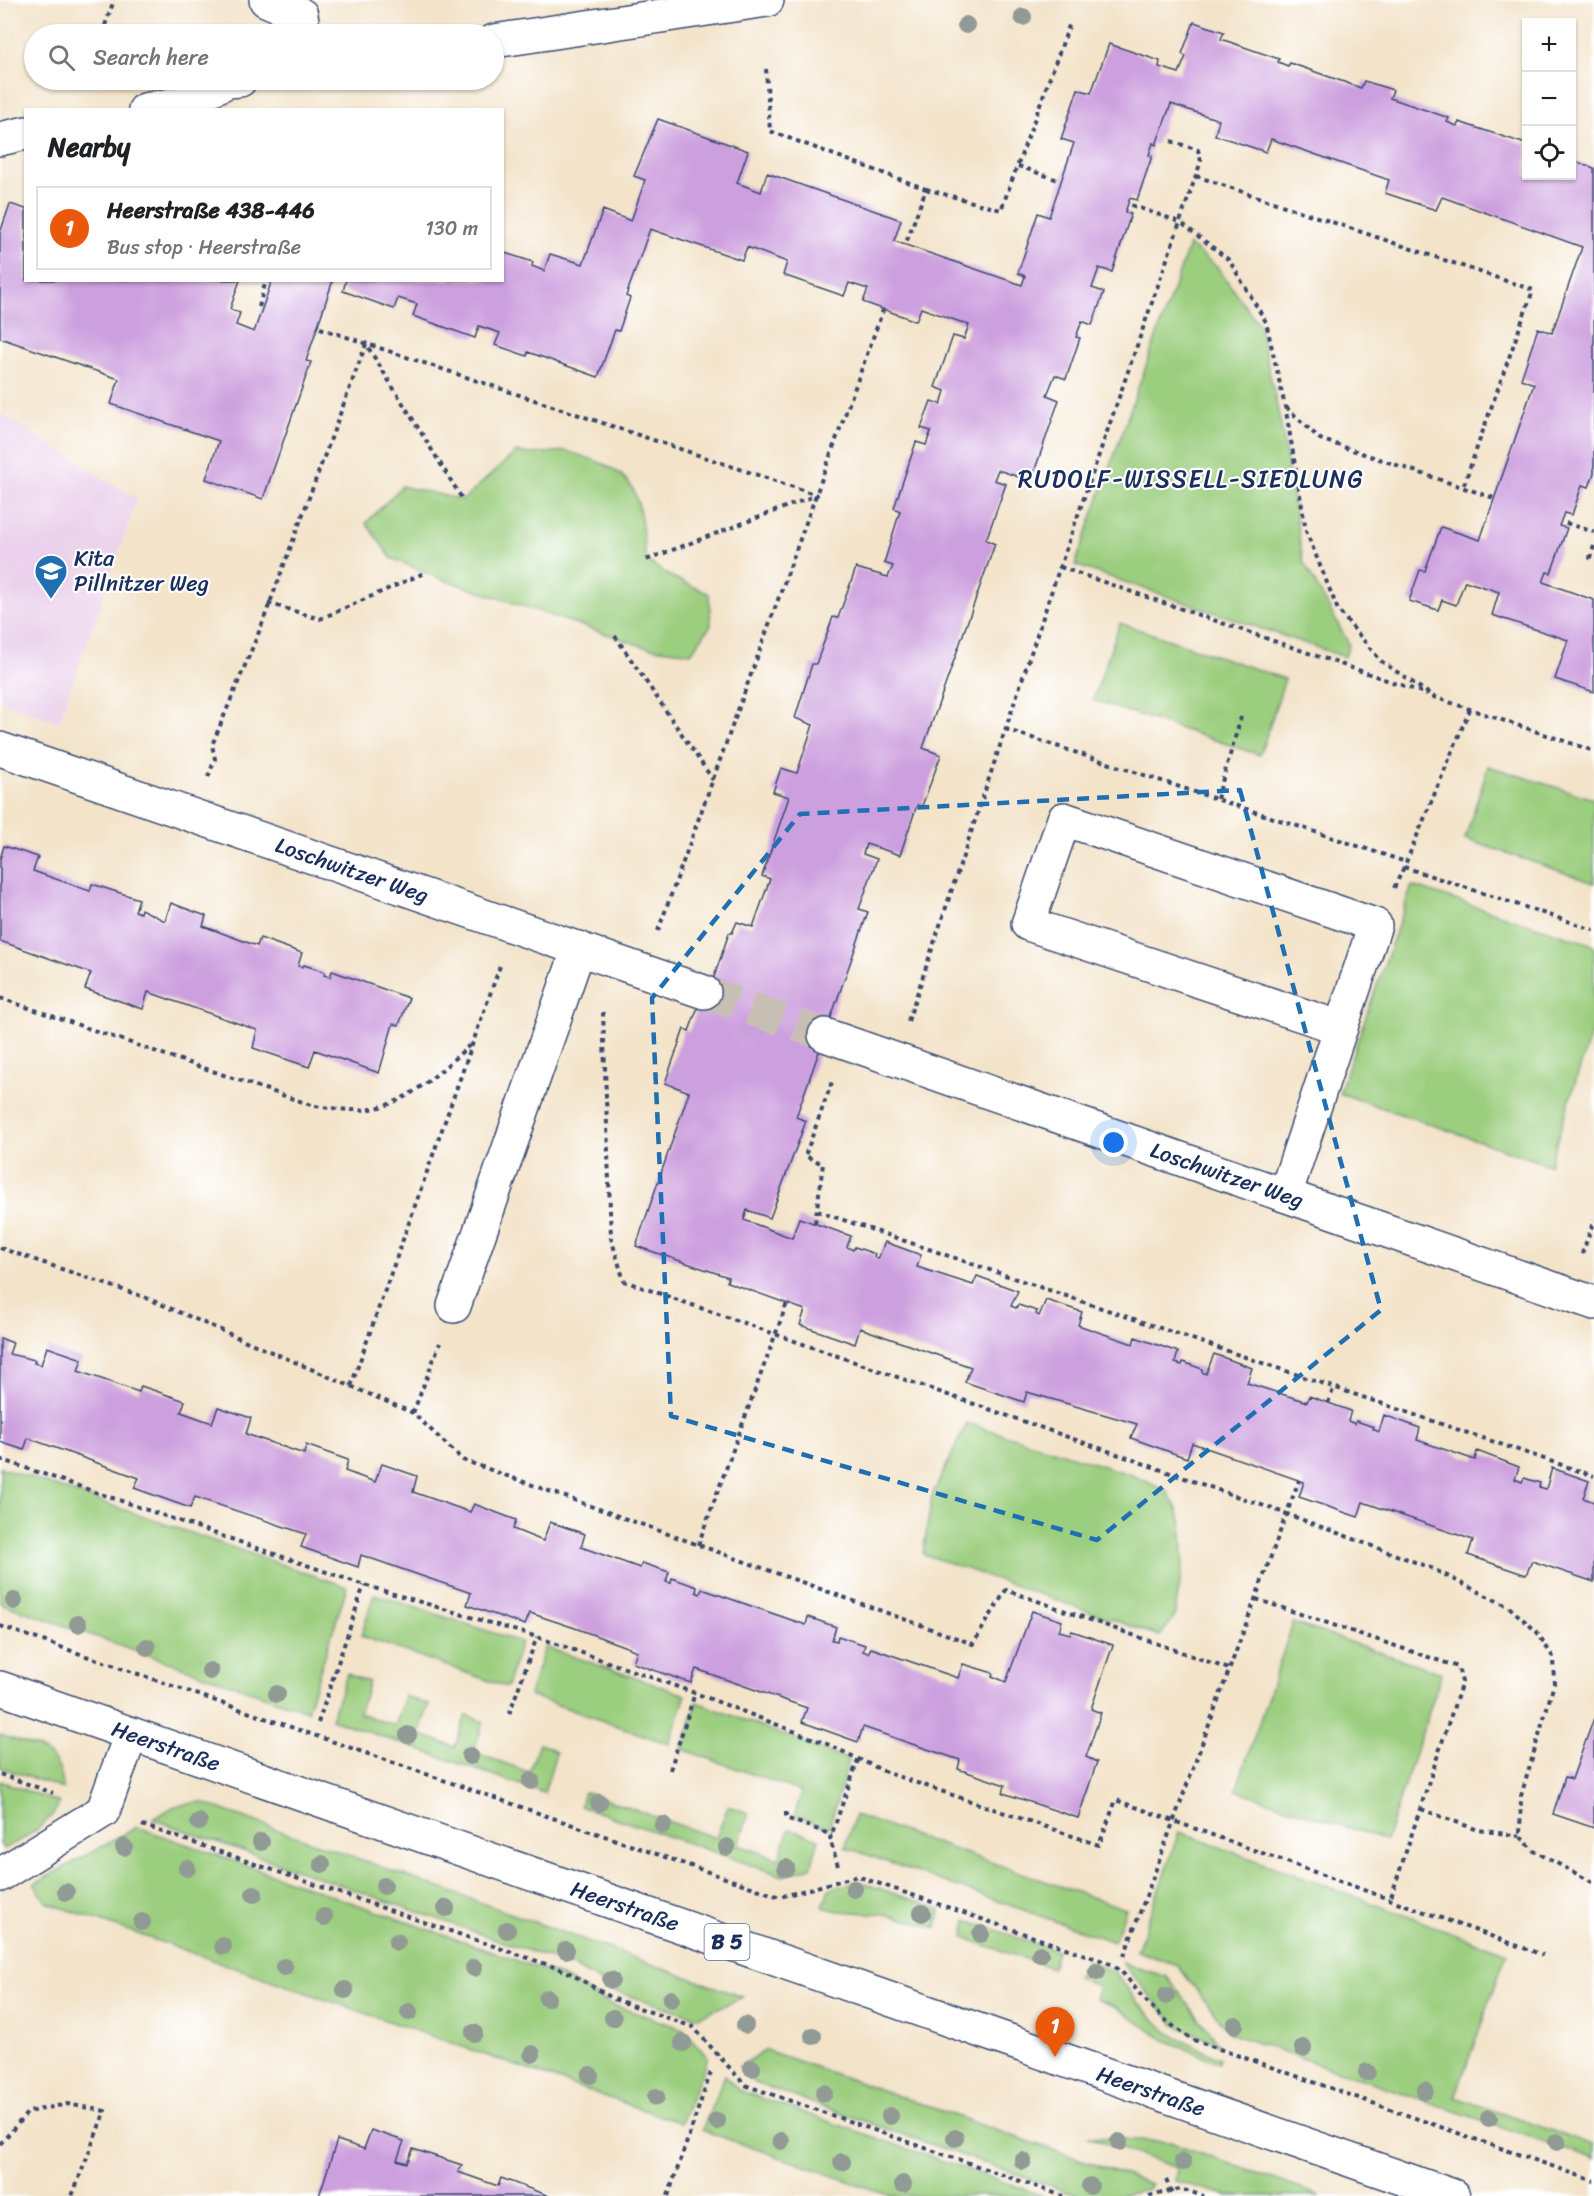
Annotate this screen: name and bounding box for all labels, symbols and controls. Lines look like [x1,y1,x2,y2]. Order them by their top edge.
map controls [1522,18,1576,180]
button: + [1522,18,1576,72]
search box [24,24,504,90]
text: Search here [93,38,209,77]
icon: search [45,41,78,74]
button: − [1522,72,1576,126]
text: Nearby [48,124,130,170]
button: locate [1522,126,1576,180]
text: Heerstraße 438-446 [107,191,315,230]
text: 1 [65,211,74,246]
text: 130 m [425,211,478,246]
text: Bus stop · Heerstraße [107,230,301,265]
district label: RUDOLF-WISSELL-SIEDLUNG [1018,458,1364,500]
place label: Kita Pillnitzer Weg [74,539,209,603]
school or university icon: Kita Pillnitzer Weg [33,553,69,600]
street label: Loschwitzer Weg [270,826,434,914]
your location [1099,1128,1128,1157]
street label: Loschwitzer Weg [1145,1131,1309,1219]
street label: Heerstraße [106,1709,226,1783]
street label: Heerstraße [565,1869,685,1943]
road number: B 5 [704,1924,750,1960]
pin: 1 [1036,2008,1074,2057]
street label: Heerstraße [1091,2054,1211,2128]

